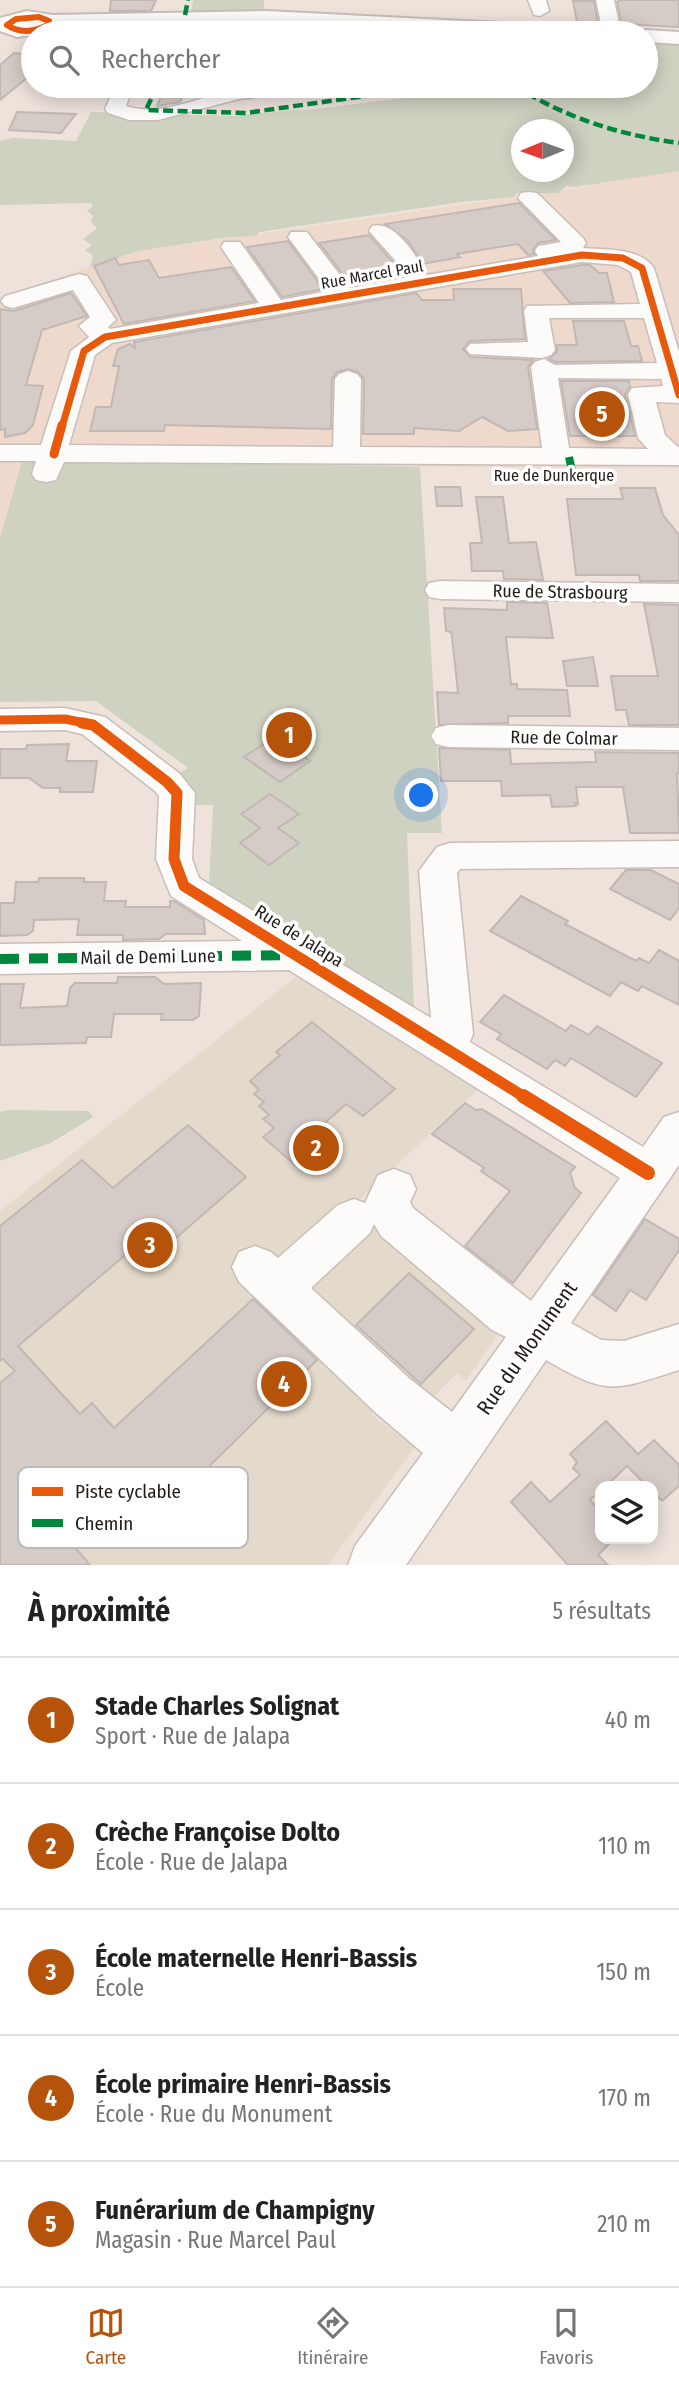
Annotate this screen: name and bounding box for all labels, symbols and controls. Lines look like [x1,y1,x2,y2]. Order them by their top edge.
search box [21,21,658,98]
icon: search [45,41,83,79]
text: Rechercher [101,44,220,75]
north arrow [511,119,574,182]
street label: Rue Marcel Paul [319,256,425,293]
pin: 5 [579,388,625,440]
street label: Rue de Dunkerque [494,466,614,485]
street label: Rue de Strasbourg [492,580,628,604]
pin: 1 [266,709,312,761]
street label: Rue de Colmar [510,726,618,750]
your location [404,778,438,812]
street label: Rue de Jalapa [251,900,348,972]
street label: Mail de Demi Lune [80,945,216,969]
pin: 2 [293,1122,339,1174]
pin: 3 [127,1219,173,1271]
street label: Rue du Monument [471,1276,583,1420]
pin: 4 [261,1358,307,1410]
legend [18,1467,248,1548]
text: Piste cyclable [75,1480,181,1503]
map controls [595,1481,658,1544]
button: layers [595,1481,658,1544]
text: Chemin [75,1512,133,1535]
text: À proximité [28,1593,170,1629]
text: 5 résultats [552,1597,651,1625]
text: Stade Charles Solignat [95,1691,339,1722]
text: 1 [46,1706,56,1734]
text: 40 m [605,1706,651,1734]
text: Sport · Rue de Jalapa [95,1722,290,1750]
text: Crèche Françoise Dolto [95,1817,340,1848]
text: 2 [46,1832,56,1860]
text: 110 m [598,1832,651,1860]
text: École · Rue de Jalapa [95,1848,288,1876]
text: École maternelle Henri-Bassis [95,1943,417,1974]
text: 3 [46,1958,56,1986]
text: 150 m [596,1958,651,1986]
text: École [95,1974,144,2002]
text: École primaire Henri-Bassis [95,2069,391,2100]
text: 4 [45,2084,57,2112]
text: 170 m [598,2084,651,2112]
text: École · Rue du Monument [95,2100,332,2128]
text: Funérarium de Champigny [95,2195,375,2226]
text: 5 [45,2210,57,2238]
text: 210 m [597,2210,651,2238]
text: Magasin · Rue Marcel Paul [95,2226,336,2254]
tab: Carte [86,2304,126,2369]
tab: Itinéraire [297,2304,368,2369]
tab: Favoris [539,2304,593,2369]

